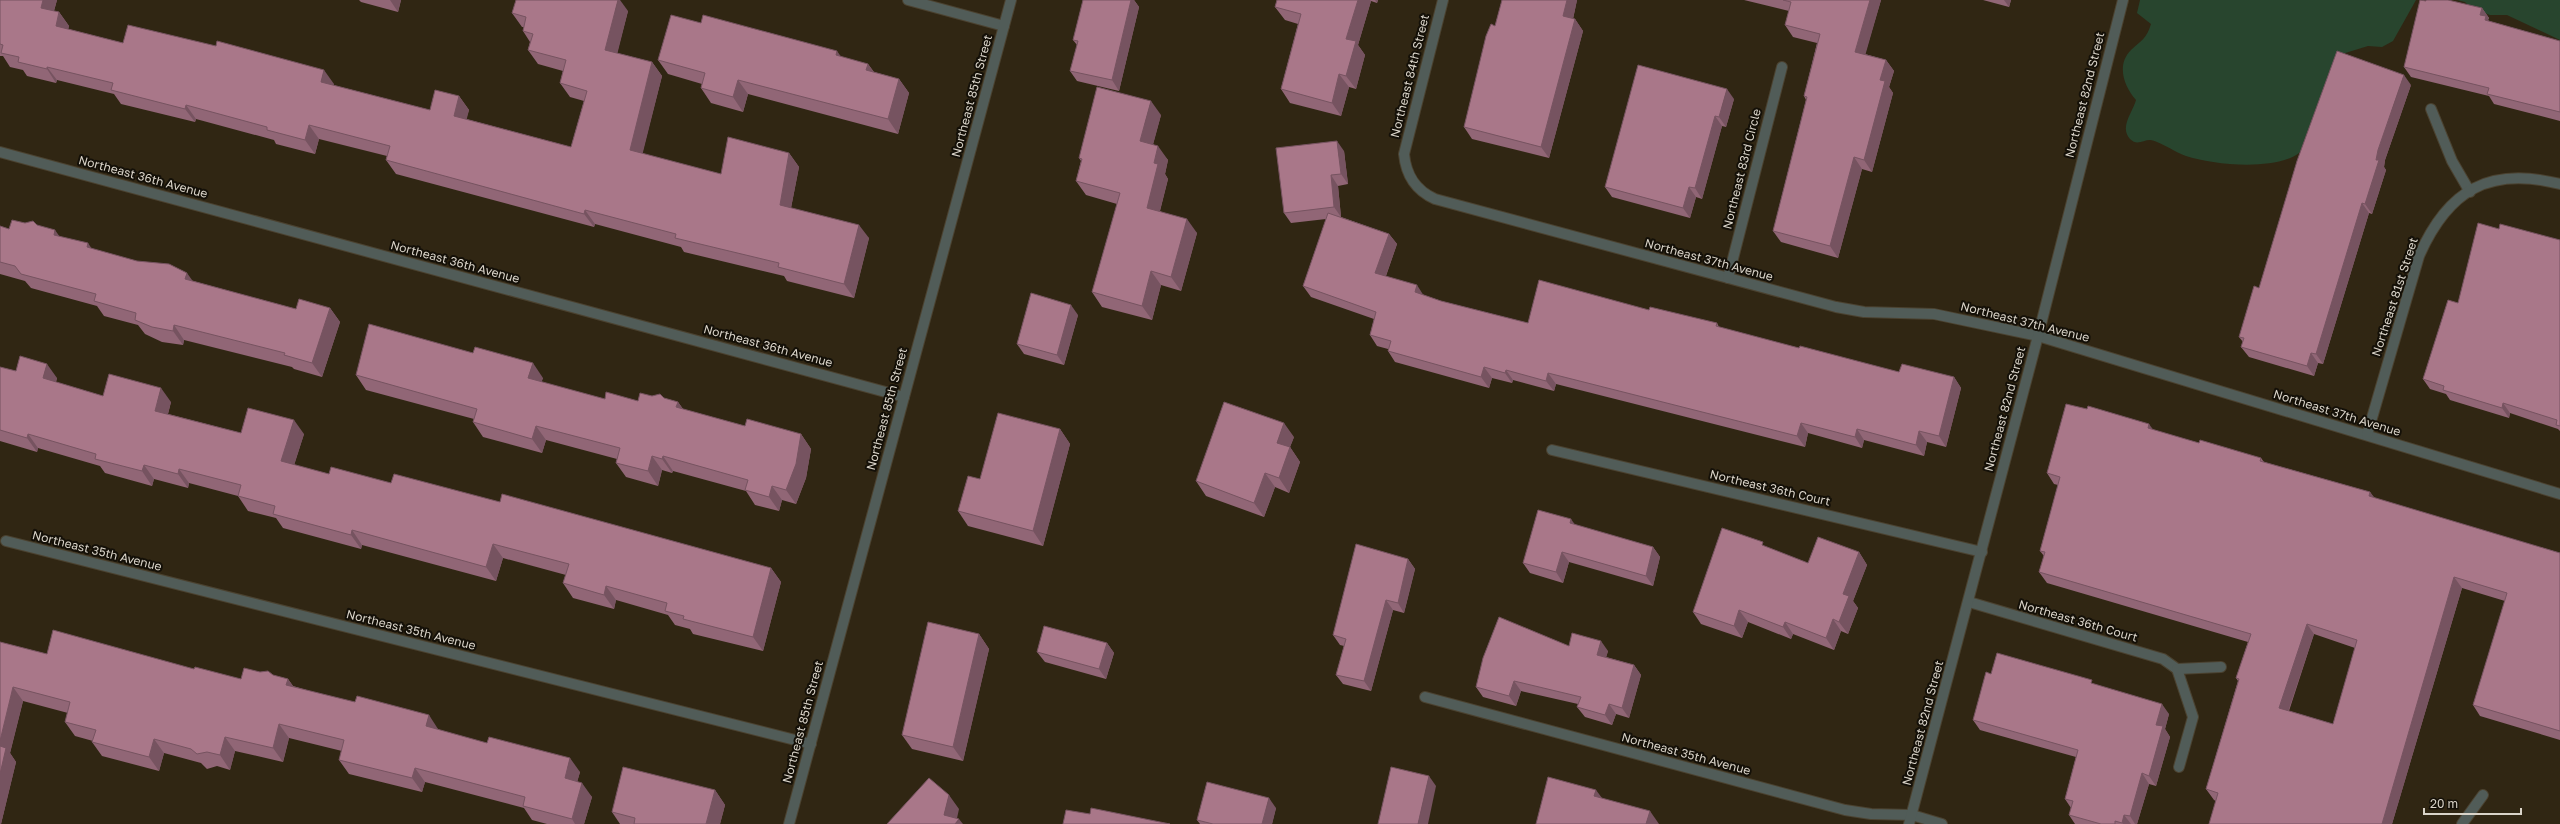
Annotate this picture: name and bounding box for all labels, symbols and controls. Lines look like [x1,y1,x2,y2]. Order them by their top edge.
street label: Northeast 84th Street [1387,12,1432,139]
street label: Northeast 82nd Street [2062,30,2107,159]
street label: Northeast 85th Street [948,33,995,159]
street label: Northeast 83rd Circle [1719,107,1764,231]
street label: Northeast 36th Avenue [77,152,209,201]
street label: Northeast 37th Avenue [1643,235,1775,284]
street label: Northeast 81st Street [2368,235,2421,358]
street label: Northeast 36th Avenue [389,237,521,286]
street label: Northeast 37th Avenue [1959,298,2091,345]
street label: Northeast 36th Avenue [702,321,834,370]
street label: Northeast 82nd Street [1981,344,2028,473]
street label: Northeast 85th Street [863,346,910,472]
street label: Northeast 37th Avenue [2272,386,2403,439]
street label: Northeast 36th Court [1708,466,1832,509]
street label: Northeast 35th Avenue [31,527,163,574]
street label: Northeast 36th Court [2017,596,2140,645]
street label: Northeast 35th Avenue [345,606,477,653]
street label: Northeast 82nd Street [1899,658,1946,787]
street label: Northeast 85th Street [779,659,826,785]
street label: Northeast 35th Avenue [1620,729,1752,778]
scale bar [2424,790,2521,816]
text: 20 m [2430,796,2458,811]

